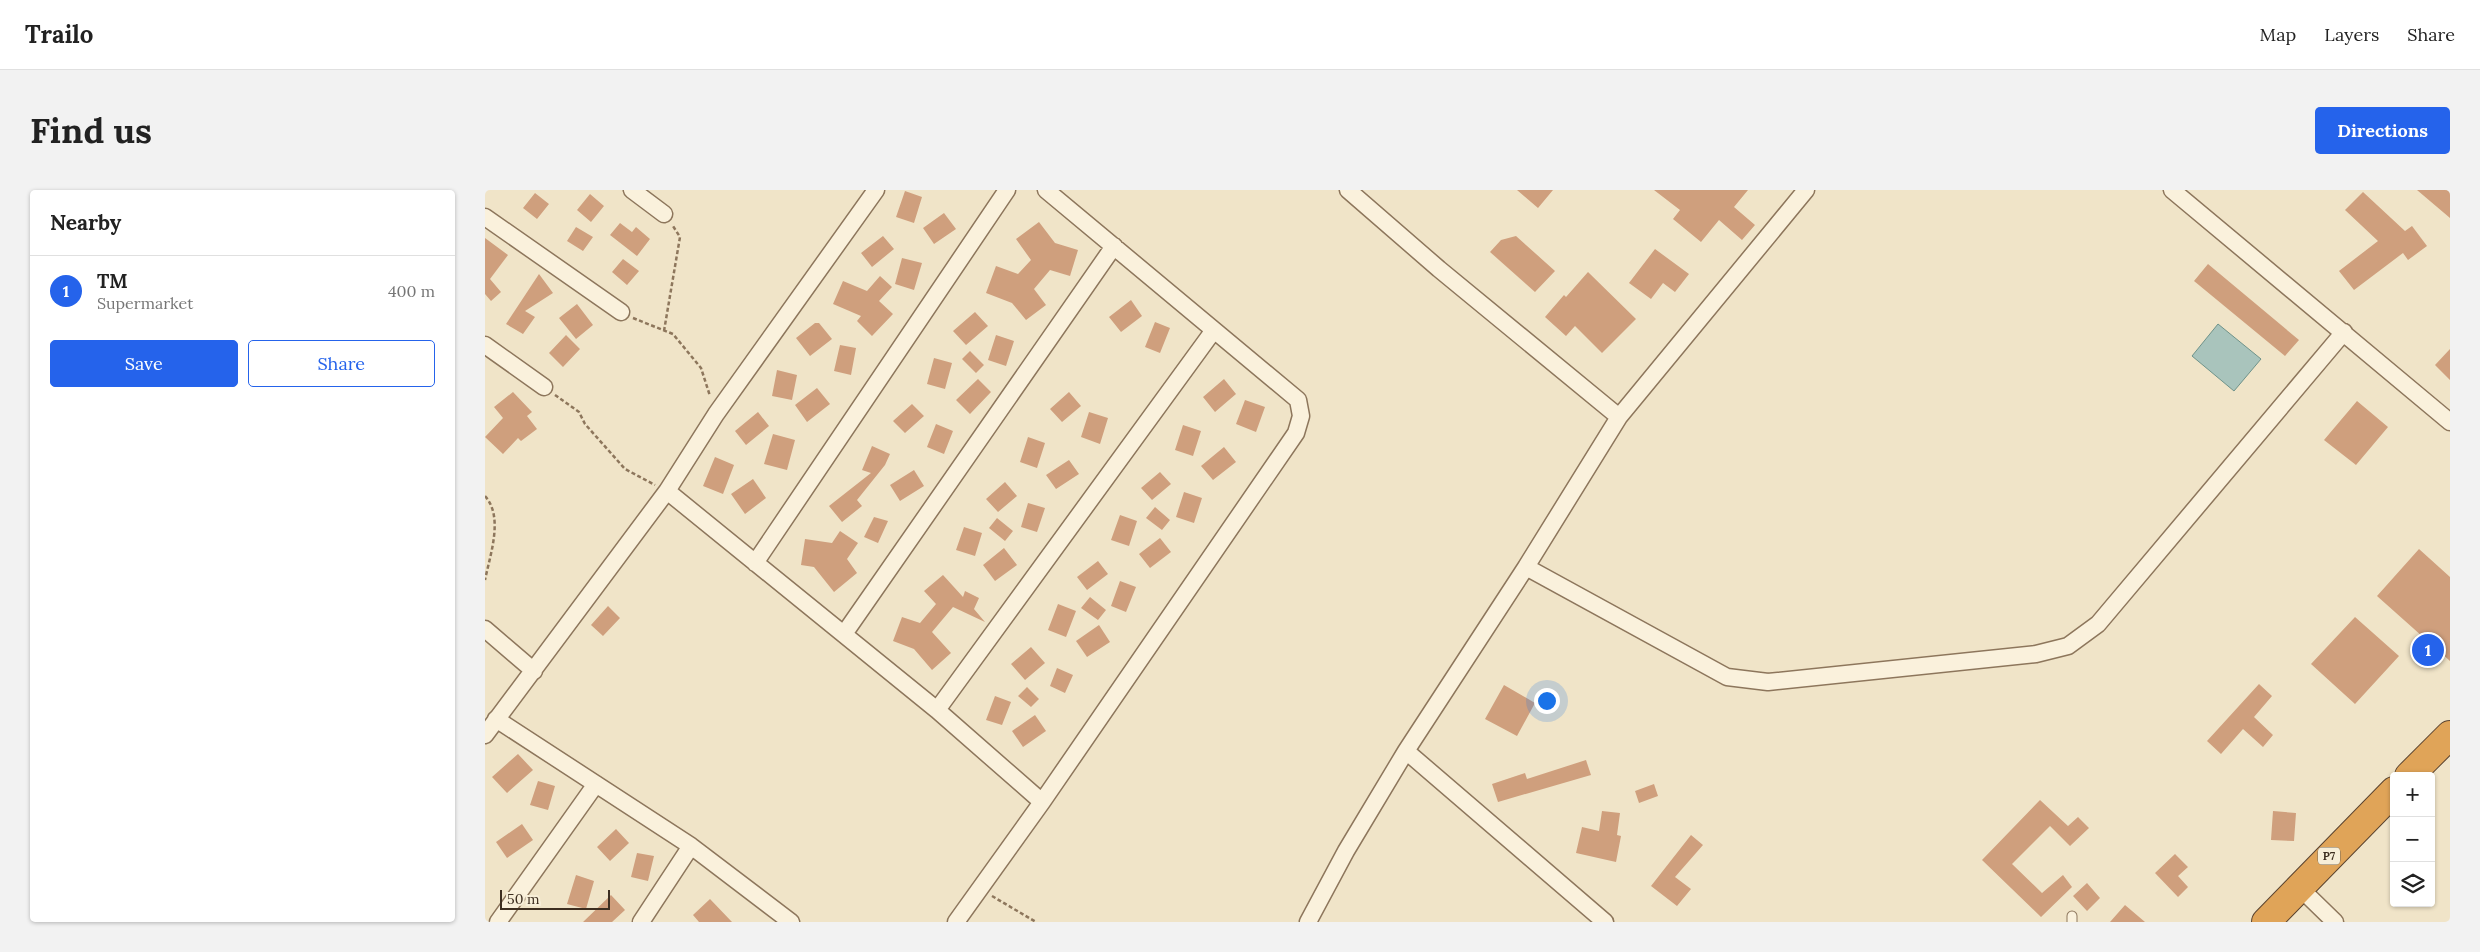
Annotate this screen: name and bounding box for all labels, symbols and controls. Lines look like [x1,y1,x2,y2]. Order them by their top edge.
text: Trailo [25,19,93,50]
text: Map [2260,23,2296,46]
text: Layers [2324,23,2379,46]
text: Share [2407,23,2455,46]
button: Directions [2315,107,2450,154]
text: Find us [30,108,152,153]
text: Nearby [50,209,121,236]
text: TM [97,269,128,293]
text: 1 [63,281,69,301]
text: 400 m [388,281,435,301]
text: Supermarket [97,293,193,313]
button: Save [50,340,238,387]
button: Share [248,340,435,387]
pin: 1 [2412,631,2444,669]
your location [1534,688,1560,714]
map controls [2390,772,2435,907]
button: + [2390,772,2435,817]
button: − [2390,817,2435,862]
road number: P7 [2318,848,2340,864]
button: layers [2390,862,2435,907]
scale bar [500,887,610,910]
text: 50 m [507,890,540,908]

